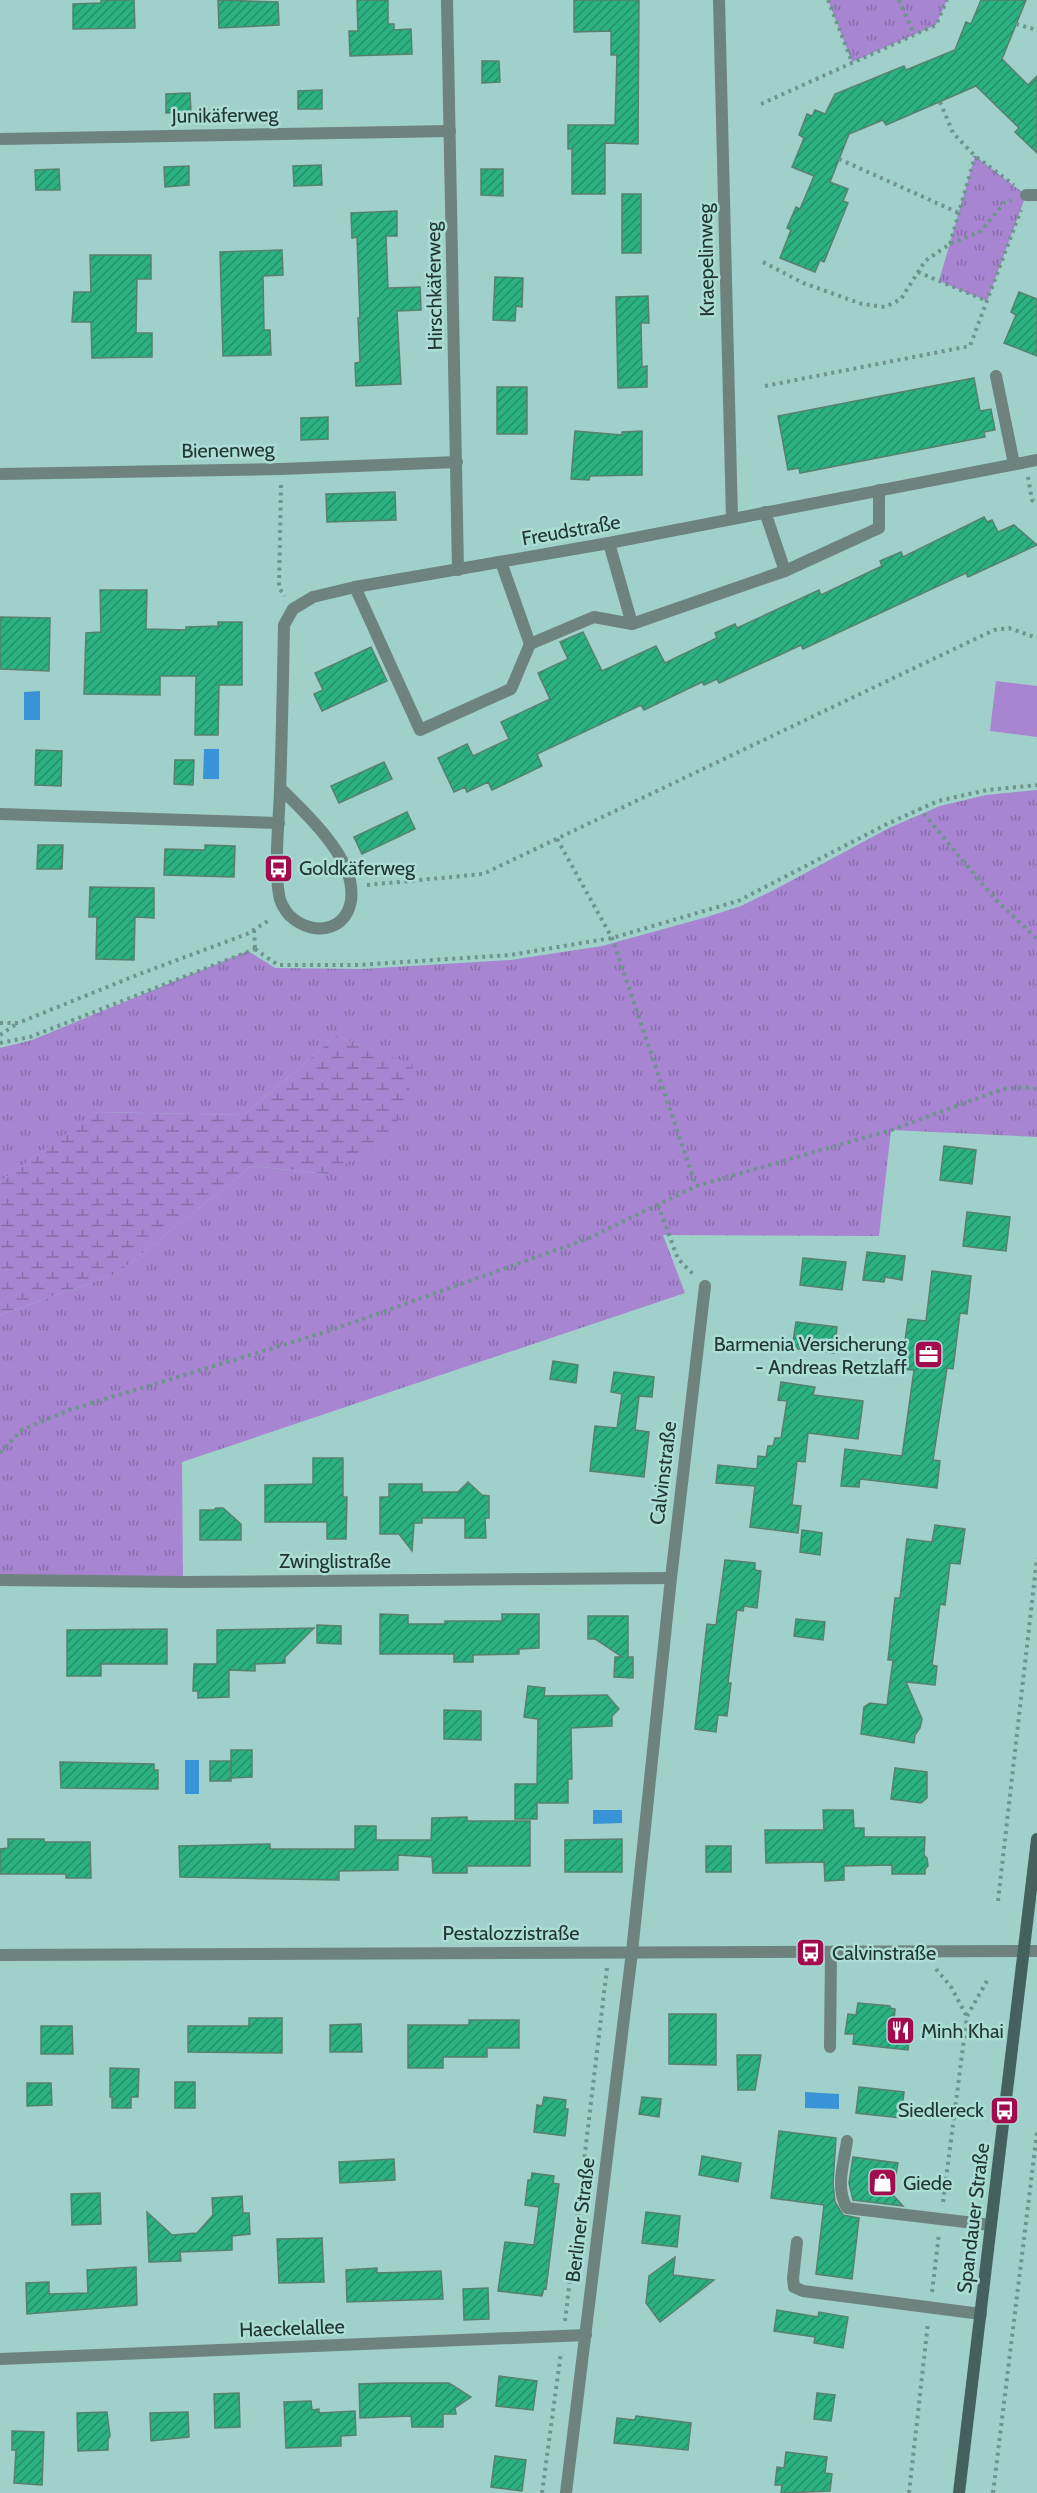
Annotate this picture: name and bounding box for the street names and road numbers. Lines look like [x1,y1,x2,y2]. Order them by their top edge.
street label: Junikäferweg [170,102,280,128]
street label: Kraepelinweg [693,202,719,317]
street label: Hirschkäferweg [421,220,447,351]
street label: Bienenweg [181,437,276,463]
street label: Freudstraße [520,510,622,550]
street label: Calvinstraße [645,1420,681,1526]
street label: Zwinglistraße [279,1549,391,1573]
street label: Pestalozzistraße [442,1921,580,1945]
street label: Spandauer Straße [952,2141,994,2295]
street label: Berliner Straße [560,2156,600,2284]
street label: Haeckelallee [239,2314,345,2342]

